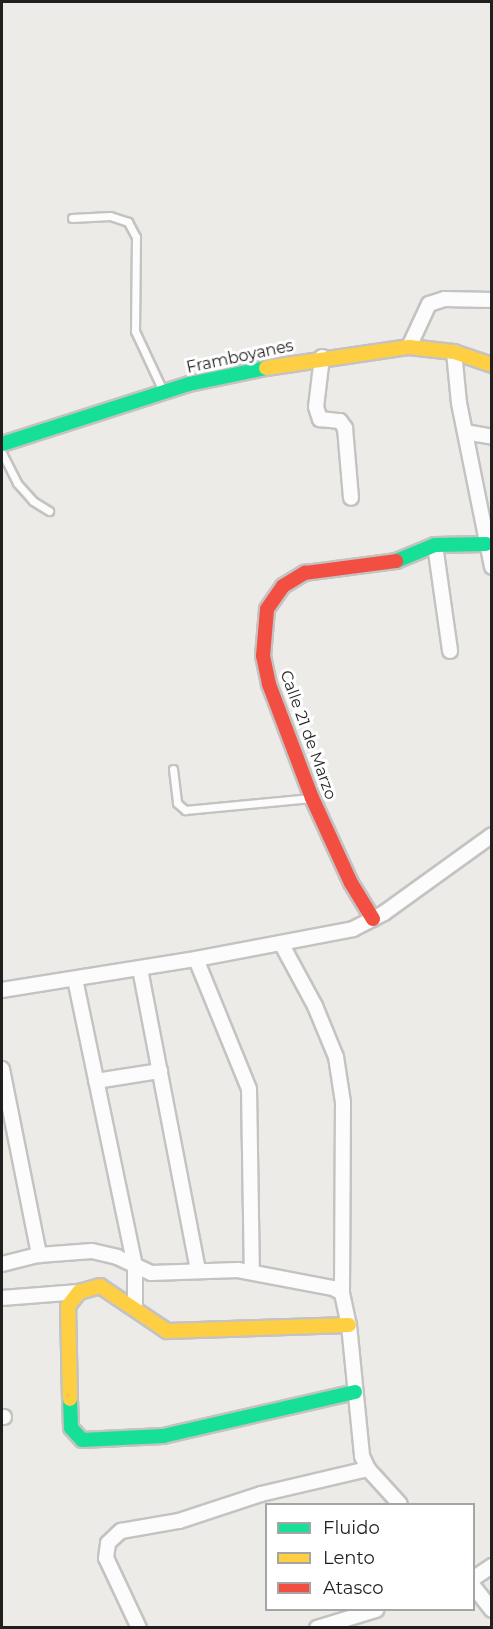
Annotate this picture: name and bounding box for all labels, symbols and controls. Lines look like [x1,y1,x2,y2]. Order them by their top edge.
street label: Framboyanes [185,336,295,378]
street label: Calle 21 de Marzo [276,668,340,802]
legend [265,1503,475,1611]
text: Fluido [323,1517,380,1539]
text: Lento [323,1547,375,1569]
text: Atasco [323,1577,383,1599]

